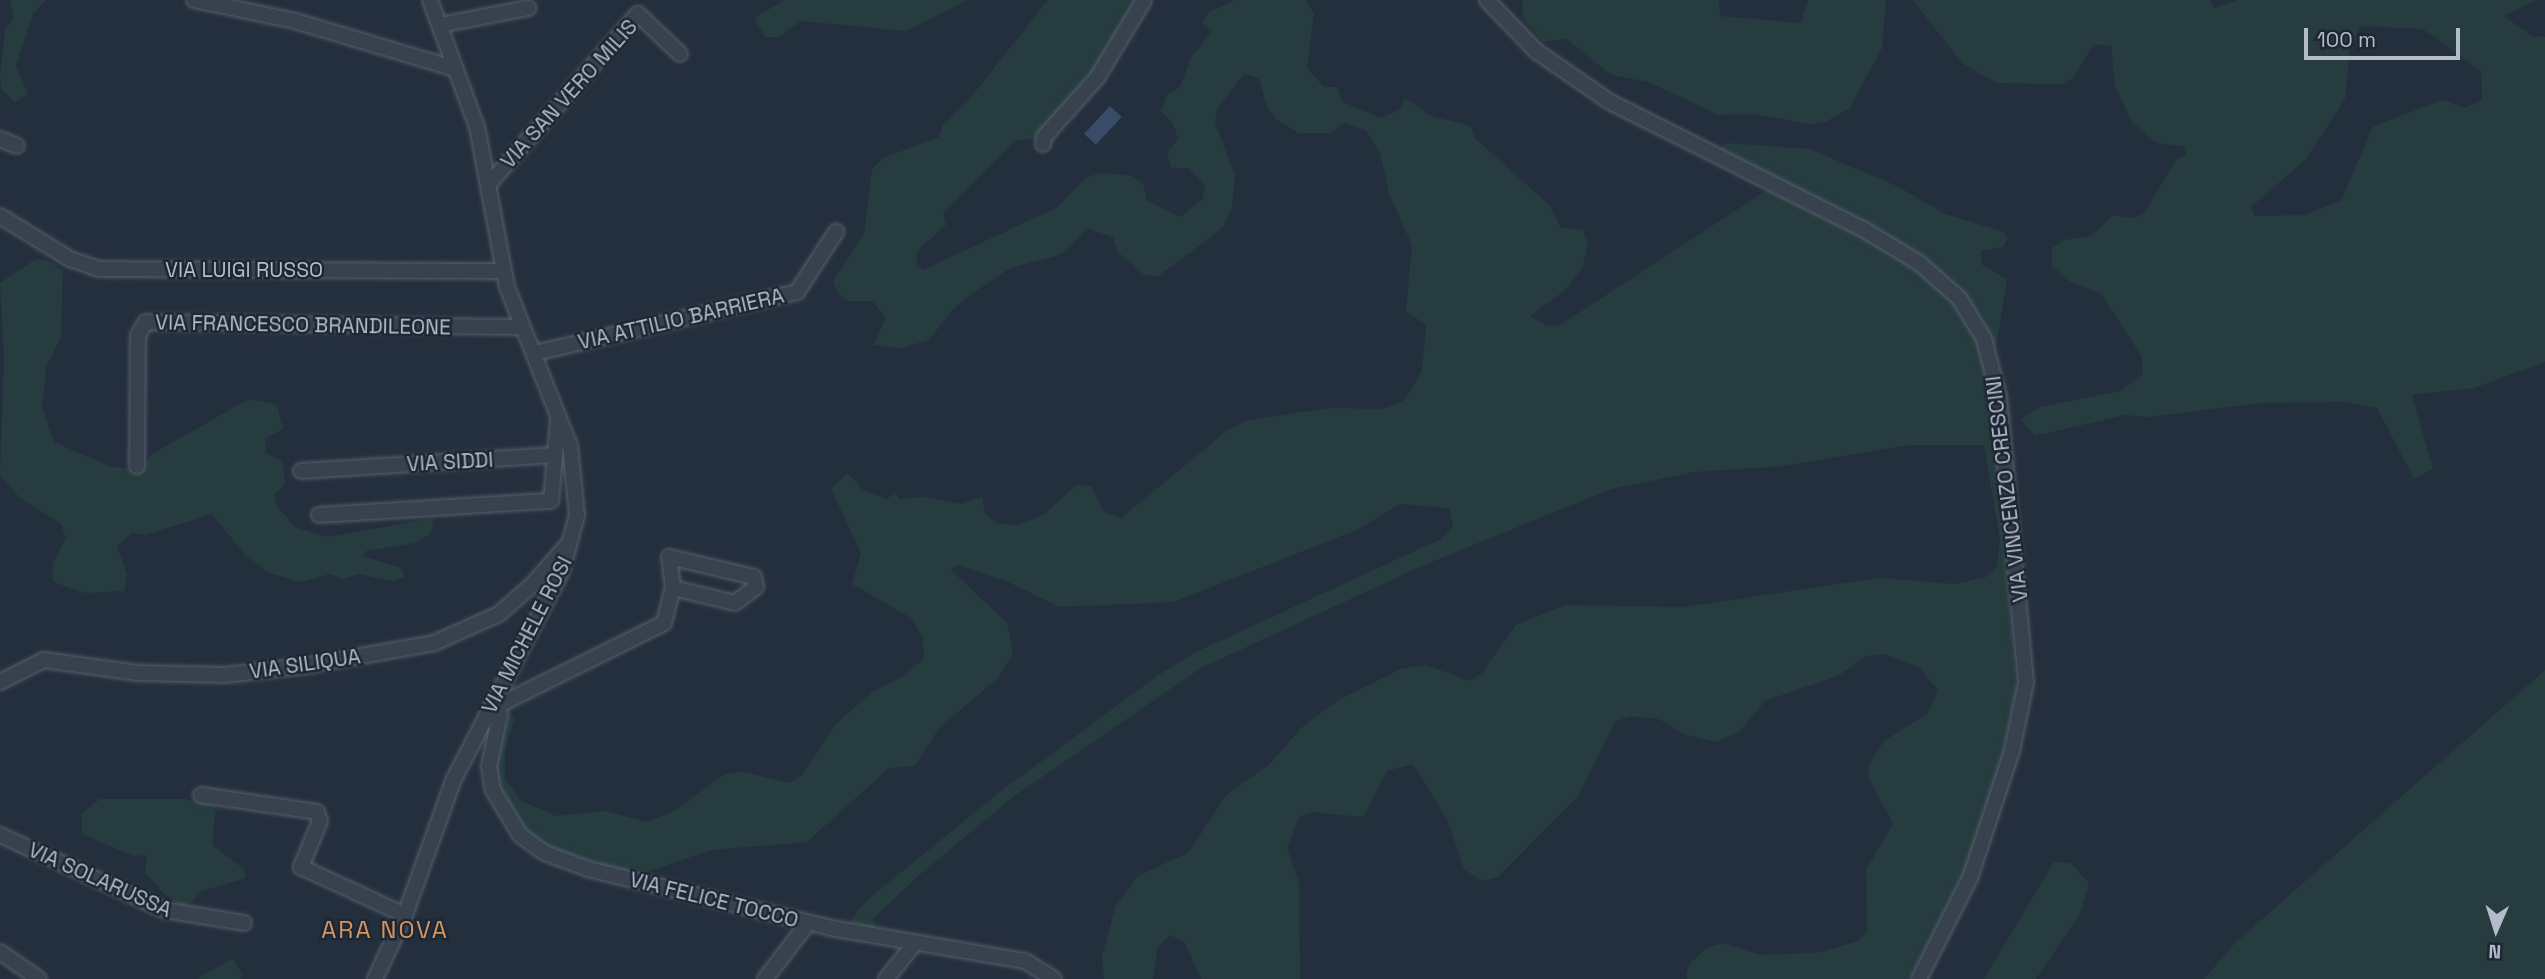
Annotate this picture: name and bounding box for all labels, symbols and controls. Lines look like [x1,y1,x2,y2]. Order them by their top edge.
street label: VIA SAN VERO MILIS [495,14,643,174]
scale bar [2307,14,2463,58]
text: 100 m [2317,26,2376,53]
street label: VIA LUIGI RUSSO [165,257,323,283]
street label: VIA ATTILIO BARRIERA [575,283,787,355]
street label: VIA FRANCESCO BRANDILEONE [155,310,451,340]
street label: VIA VINCENZO CRESCINI [1981,374,2033,604]
street label: VIA SIDDI [406,447,494,477]
street label: VIA MICHELE ROSI [476,552,578,718]
street label: VIA SILIQUA [248,644,362,684]
street label: VIA SOLARUSSA [24,837,176,923]
street label: VIA FELICE TOCCO [627,867,801,933]
north arrow [2461,895,2531,965]
district label: ARA NOVA [322,916,448,944]
text: N [2488,939,2502,964]

